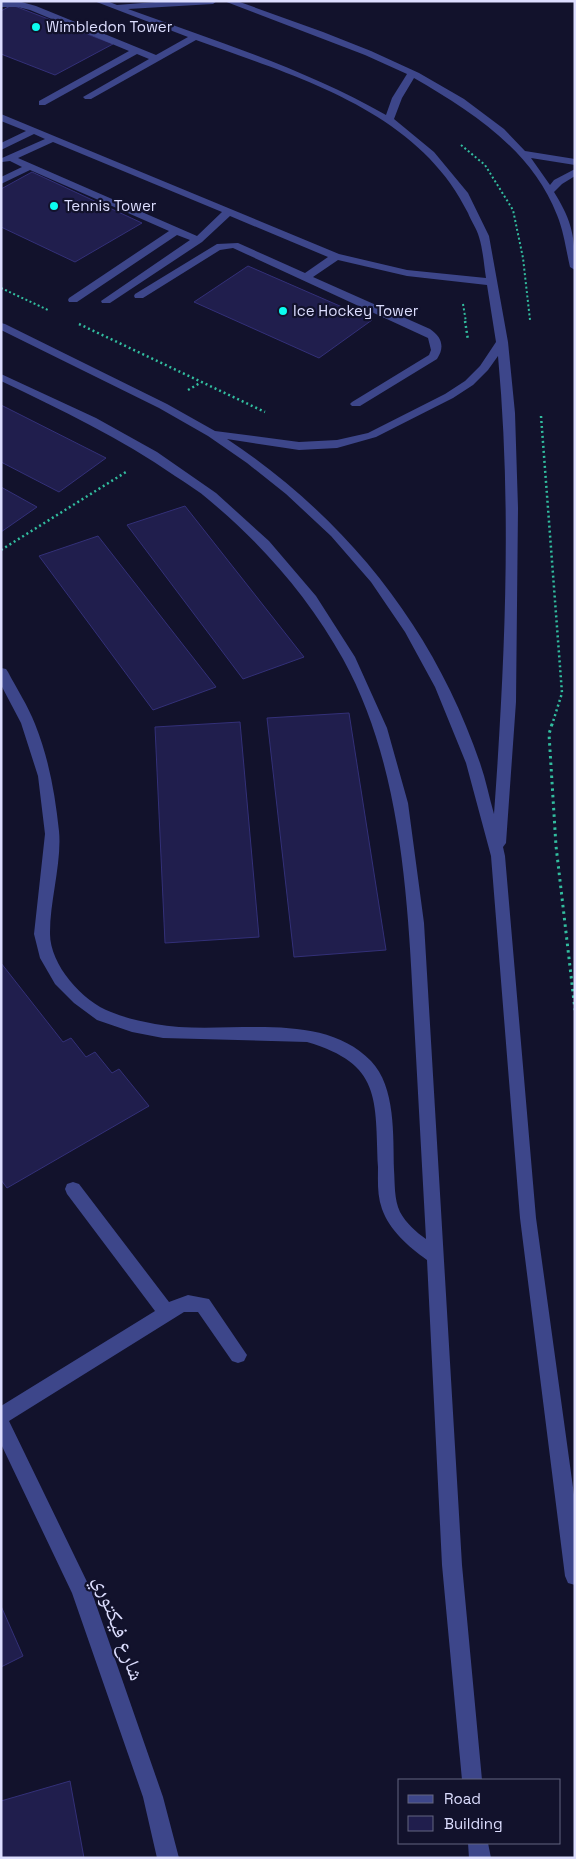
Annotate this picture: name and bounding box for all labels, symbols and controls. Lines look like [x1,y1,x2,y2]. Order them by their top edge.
place label: Wimbledon Tower [46,17,173,36]
marker: Wimbledon Tower [30,21,42,33]
place label: Tennis Tower [64,196,157,215]
marker: Tennis Tower [48,200,60,212]
place label: Ice Hockey Tower [293,301,419,320]
marker: Ice Hockey Tower [277,305,289,317]
street label: شارع فيكتوري [85,1572,151,1685]
legend [398,1779,561,1844]
text: Road [444,1789,481,1808]
text: Building [444,1814,503,1833]

